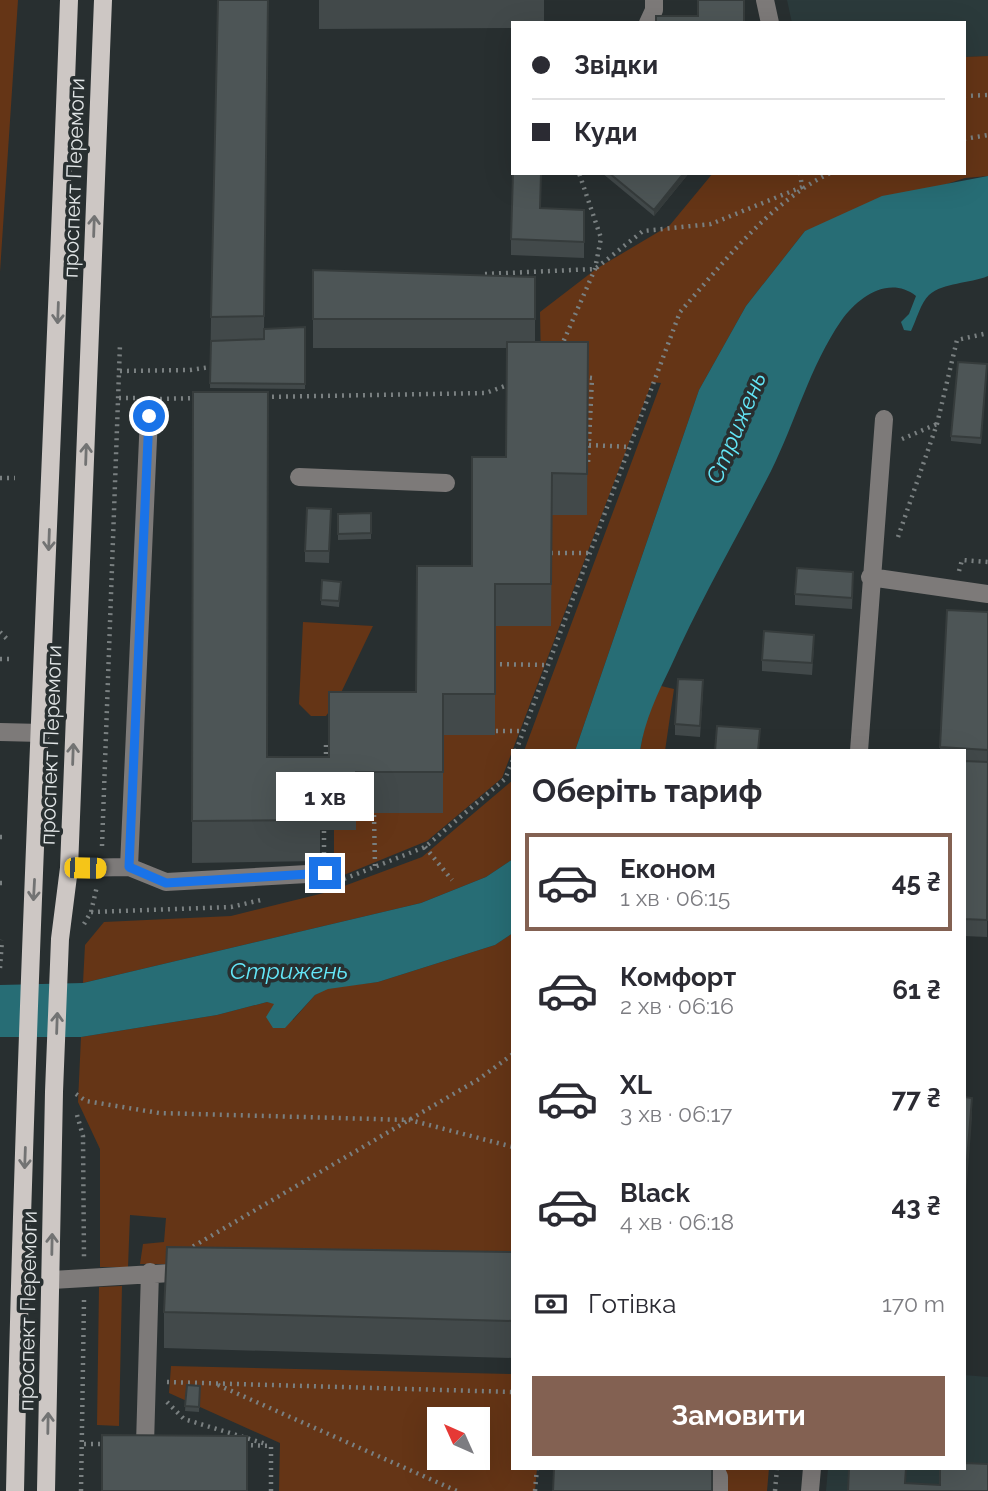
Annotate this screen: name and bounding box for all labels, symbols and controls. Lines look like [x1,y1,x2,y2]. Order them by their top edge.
text: Звідки [574,50,658,80]
street label: проспект Перемоги [58,77,89,278]
text: Куди [574,117,638,147]
one-way arrow [88,215,101,238]
one-way arrow [51,301,64,324]
water label: Стрижень [700,368,771,488]
route start [133,400,165,432]
one-way arrow [79,442,92,465]
one-way arrow [43,529,56,552]
street label: проспект Перемоги [35,644,66,845]
one-way arrow [67,743,80,766]
callout: 1 хв [276,772,374,820]
text: Оберіть тариф [532,772,762,809]
text: 1 хв [304,783,346,810]
icon: car [536,851,599,914]
text: Економ [620,854,716,884]
car [64,857,107,879]
route end [309,857,341,889]
text: 45 ₴ [892,867,941,897]
one-way arrow [27,878,40,901]
text: 1 хв · 06:15 [620,884,730,911]
water label: Стрижень [230,957,348,984]
icon: car [536,959,599,1022]
text: Комфорт [620,962,736,992]
text: 61 ₴ [892,975,941,1005]
text: 2 хв · 06:16 [620,992,734,1019]
one-way arrow [50,1012,63,1035]
icon: car [536,1067,599,1130]
text: XL [620,1070,652,1100]
text: 77 ₴ [892,1083,941,1113]
text: 3 хв · 06:17 [620,1100,732,1127]
one-way arrow [18,1147,31,1170]
icon: car [536,1175,599,1238]
text: Black [620,1178,690,1208]
text: 43 ₴ [892,1191,941,1221]
text: 4 хв · 06:18 [620,1208,734,1235]
street label: проспект Перемоги [13,1211,42,1411]
one-way arrow [45,1233,59,1256]
icon: cash [532,1285,570,1323]
text: Готівка [588,1289,677,1319]
text: 170 m [882,1290,945,1317]
button: Замовити [532,1376,945,1456]
north arrow [427,1407,490,1470]
map controls [427,1407,490,1470]
one-way arrow [41,1412,55,1435]

